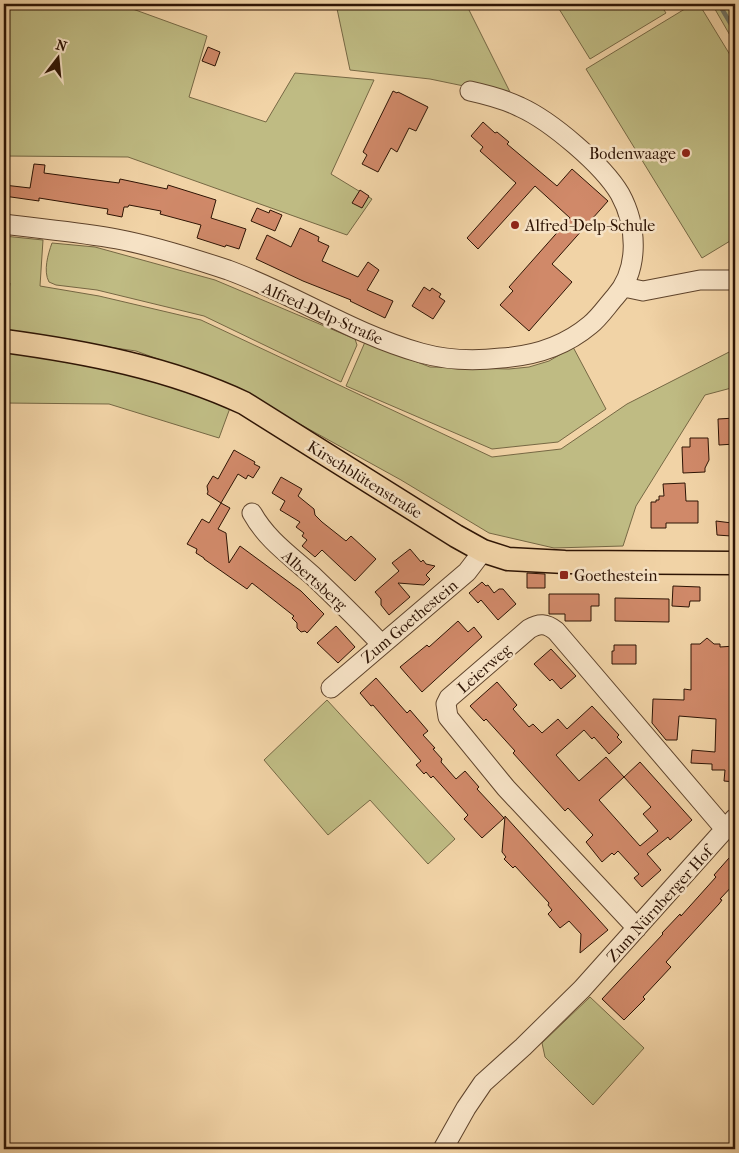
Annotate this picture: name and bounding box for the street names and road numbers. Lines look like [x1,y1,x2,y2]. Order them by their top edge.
street label: Alfred-Delp-Straße [259,278,386,349]
street label: Kirschblütenstraße [304,436,426,522]
street label: Albertsberg [277,546,351,615]
street label: Zum Goethestein [357,575,462,667]
street label: Leierweg [454,640,515,697]
street label: Zum Nürnberger Hof [602,840,719,966]

